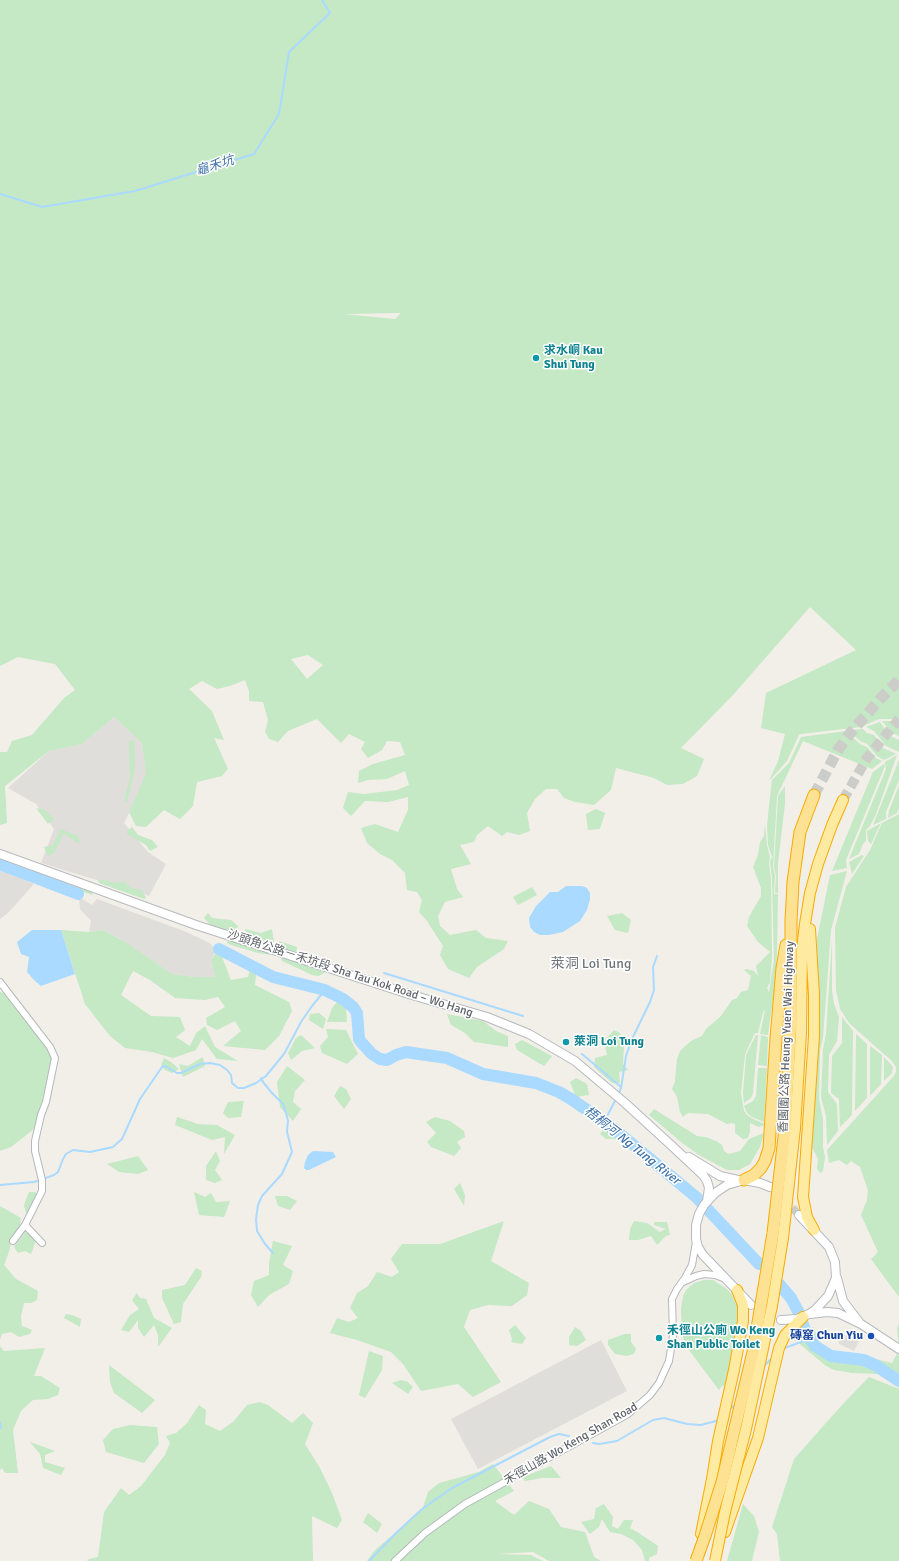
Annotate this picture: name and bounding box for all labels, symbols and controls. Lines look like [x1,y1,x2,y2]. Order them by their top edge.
water label: 龜禾坑 [194,153,236,179]
place label: 求水峒 Kau Shui Tung [544,344,603,372]
marker: 求水峒 Kau Shui Tung [531,353,541,363]
street label: 沙頭角公路－禾坑段 Sha Tau Kok Road – Wo Hang [225,927,475,1021]
street label: 香園圍公路 Heung Yuen Wai Highway [776,941,798,1133]
district label: 萊洞 Loi Tung [551,956,631,972]
place label: 萊洞 Loi Tung [574,1035,644,1049]
marker: 萊洞 Loi Tung [561,1037,571,1047]
water label: 梧桐河 Ng Tung River [581,1104,683,1188]
place label: 禾徑山公廁 Wo Keng Shan Public Toilet [667,1324,775,1352]
place label: 磚窰 Chun Yiu [790,1329,863,1343]
marker: 磚窰 Chun Yiu [866,1331,876,1341]
marker: 禾徑山公廁 Wo Keng Shan Public Toilet [654,1333,664,1343]
street label: 禾徑山路 Wo Keng Shan Road [502,1400,640,1488]

